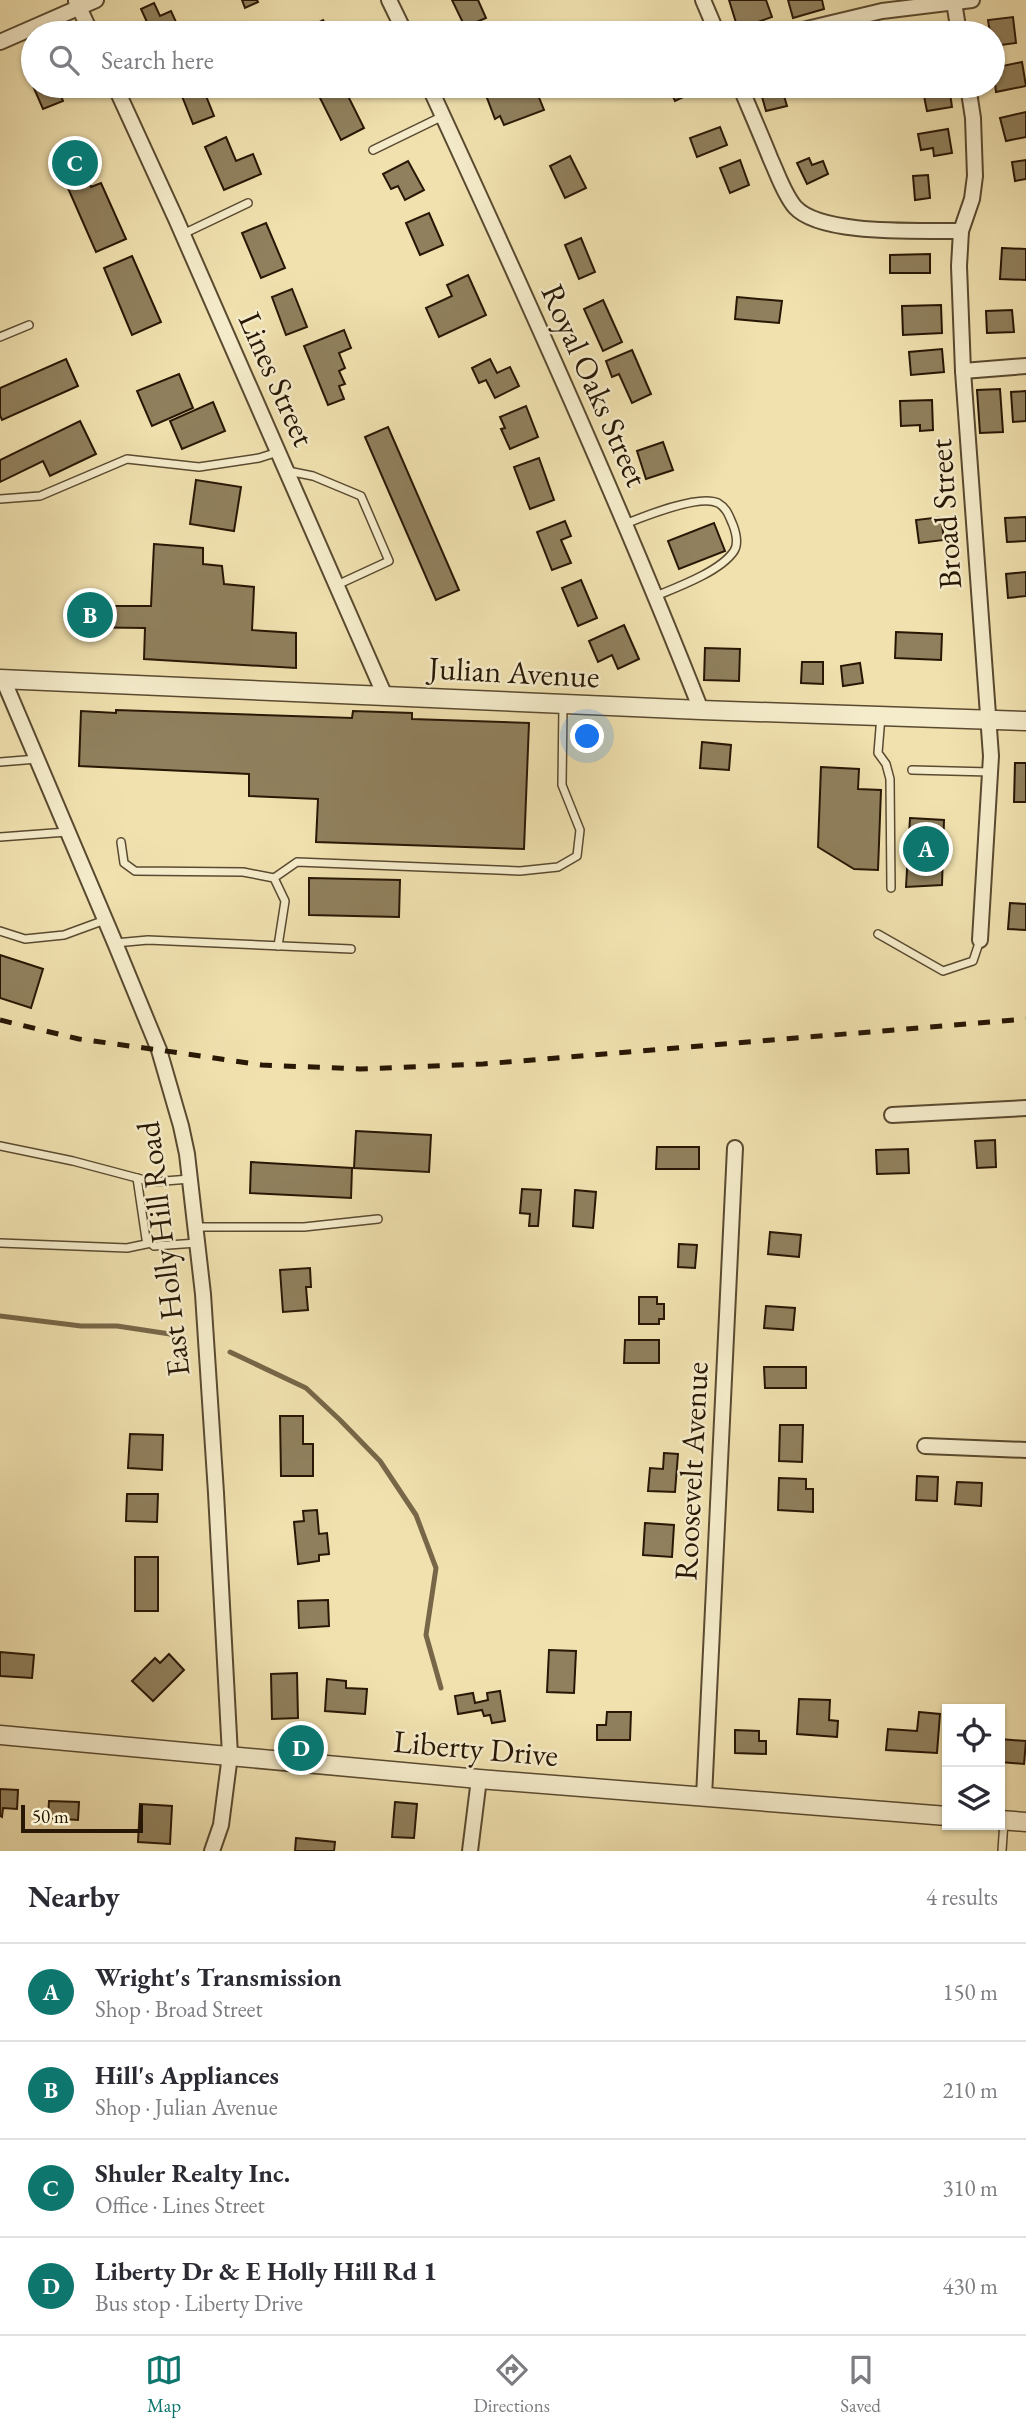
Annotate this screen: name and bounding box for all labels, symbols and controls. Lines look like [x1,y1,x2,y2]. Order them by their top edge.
search box [21,21,1005,98]
icon: search [45,41,83,79]
text: Search here [101,43,214,77]
pin: C [52,137,98,189]
street label: Royal Oaks Street [532,277,658,493]
street label: Lines Street [229,305,325,453]
street label: Broad Street [919,438,971,590]
pin: B [67,589,113,641]
street label: Julian Avenue [424,646,601,697]
your location [570,719,604,753]
pin: A [903,823,949,875]
street label: East Holly Hill Road [126,1118,199,1379]
street label: Roosevelt Avenue [664,1361,718,1581]
map controls [942,1704,1005,1830]
button: locate [942,1704,1005,1767]
street label: Liberty Drive [392,1720,560,1776]
pin: D [278,1722,324,1774]
button: layers [942,1767,1005,1830]
scale bar [21,1802,144,1834]
text: 50 m [32,1804,69,1829]
text: Nearby [28,1877,120,1916]
text: 4 results [926,1882,998,1912]
text: Wright's Transmission [95,1960,342,1994]
text: A [43,1977,59,2007]
text: 150 m [942,1977,998,2007]
text: Shop · Broad Street [95,1994,263,2024]
text: Hill's Appliances [95,2058,279,2092]
text: B [44,2075,58,2105]
text: 210 m [942,2075,998,2105]
text: Shop · Julian Avenue [95,2092,278,2122]
text: Shuler Realty Inc. [95,2156,290,2190]
text: C [43,2173,59,2203]
text: 310 m [942,2173,998,2203]
text: Office · Lines Street [95,2190,265,2220]
text: Liberty Dr & E Holly Hill Rd 1 [95,2254,437,2288]
text: D [42,2271,60,2301]
text: 430 m [942,2271,998,2301]
text: Bus stop · Liberty Drive [95,2288,303,2318]
tab: Map [145,2351,183,2418]
tab: Directions [473,2351,550,2418]
tab: Saved [840,2351,881,2418]

